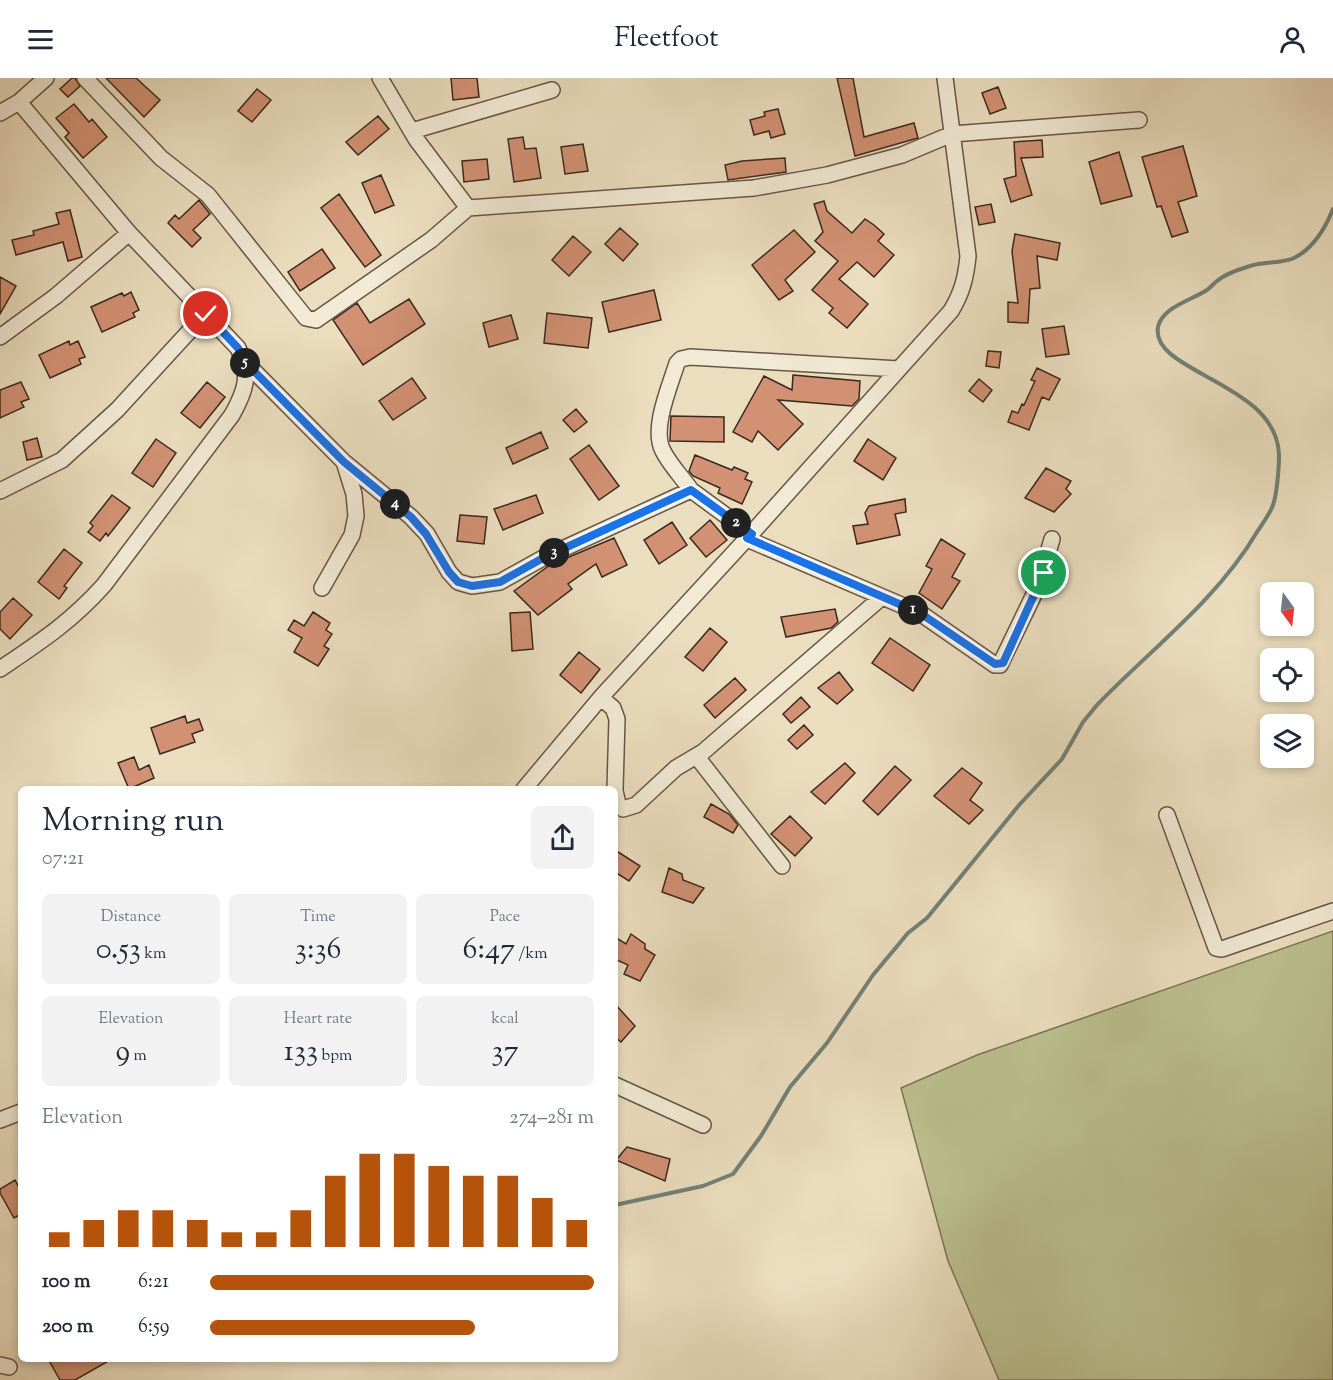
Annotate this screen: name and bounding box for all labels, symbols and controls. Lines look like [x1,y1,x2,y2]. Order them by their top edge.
text: Fleetfoot [615,20,718,59]
icon: menu [24,23,57,56]
icon: person [1276,23,1309,56]
pin [180,288,231,339]
icon: check [189,297,222,330]
pin: 5 [230,348,260,378]
text: 5 [242,351,248,374]
pin: 4 [380,489,410,519]
text: 4 [391,492,399,515]
pin: 2 [721,508,751,538]
text: 2 [732,511,740,534]
pin: 3 [539,538,569,568]
text: 3 [551,541,557,564]
pin [1018,547,1069,598]
icon: arrive [1027,556,1060,589]
north arrow [1260,582,1314,636]
map controls [1260,582,1314,768]
pin: 1 [898,595,928,625]
text: 1 [910,598,916,621]
button: locate [1260,648,1314,702]
button: layers [1260,714,1314,768]
text: Morning run [42,798,224,846]
button: share [531,806,594,869]
text: 07:21 [42,845,84,874]
text: Distance [101,906,161,929]
text: Time [300,906,336,929]
text: Pace [490,906,520,929]
text: 0.53 [96,929,141,972]
text: 3:36 [295,929,341,972]
text: 6:47 [463,929,515,972]
text: km [141,943,166,966]
text: /km [515,943,547,966]
text: Elevation [99,1008,163,1031]
text: Heart rate [284,1008,352,1031]
text: kcal [491,1008,519,1031]
text: 9 [115,1031,130,1074]
text: 133 [284,1031,318,1074]
text: 37 [491,1031,519,1074]
text: m [130,1045,147,1068]
text: bpm [318,1045,352,1068]
text: Elevation [42,1104,123,1133]
text: 274–281 m [509,1104,594,1133]
text: 100 m [42,1268,91,1297]
text: 6:21 [138,1268,169,1297]
text: 200 m [42,1313,93,1342]
text: 6:59 [138,1313,170,1342]

